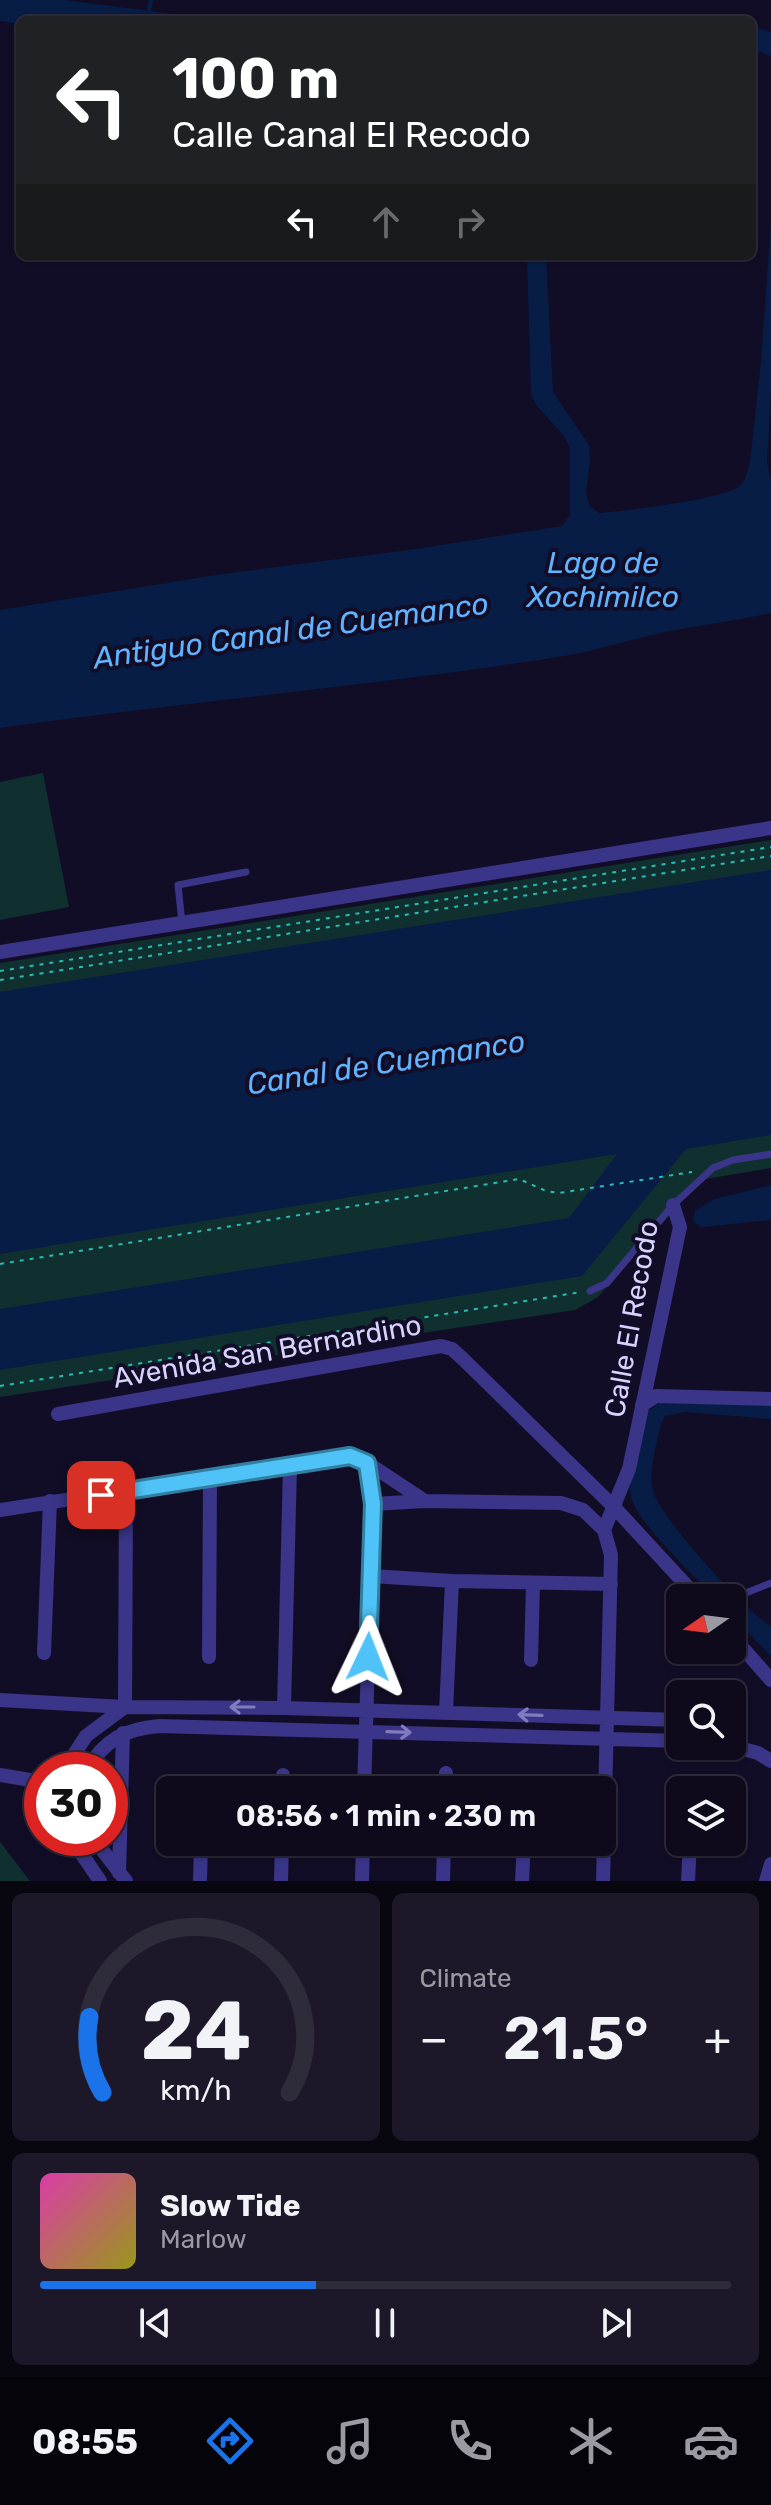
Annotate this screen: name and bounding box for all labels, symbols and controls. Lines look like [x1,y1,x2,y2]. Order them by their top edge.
text: 100 m [172,46,339,112]
icon: left [40,48,144,152]
text: Calle Canal El Recodo [172,113,531,156]
icon: left [280,200,324,244]
icon: ahead [364,200,408,244]
icon: right [448,200,492,244]
water label: Lago de Xochimilco [525,545,679,615]
water label: Antiguo Canal de Cuemanco [89,585,491,677]
water label: Canal de Cuemanco [244,1023,528,1103]
street label: Calle El Recodo [598,1218,665,1420]
street label: Avenida San Bernardino [110,1308,424,1395]
pin [67,1461,135,1529]
icon: arrive [79,1473,123,1517]
north arrow [666,1584,746,1664]
map controls [666,1584,746,1856]
position arrow [326,1615,410,1699]
button: search [666,1680,746,1760]
one-way arrow [229,1699,256,1715]
one-way arrow [517,1708,544,1723]
one-way arrow [385,1724,412,1739]
speed limit sign: 30 [24,1752,128,1856]
button: layers [666,1776,746,1856]
text: 08:56 · 1 min · 230 m [236,1798,536,1834]
text: Climate [420,1963,512,1994]
text: 24 [140,1981,251,2080]
text: 21.5° [503,2003,649,2074]
text: − [420,2013,448,2065]
text: + [704,2013,731,2065]
text: km/h [160,2073,231,2107]
text: Slow Tide [160,2188,300,2224]
text: Marlow [160,2224,247,2255]
icon: previous [133,2301,177,2345]
icon: pause [363,2301,407,2345]
icon: next [594,2301,638,2345]
icon: directions [202,2413,258,2469]
icon: music [322,2413,378,2469]
icon: phone [442,2413,498,2469]
icon: climate [563,2413,619,2469]
icon: car [683,2413,739,2469]
text: 08:55 [32,2420,138,2463]

